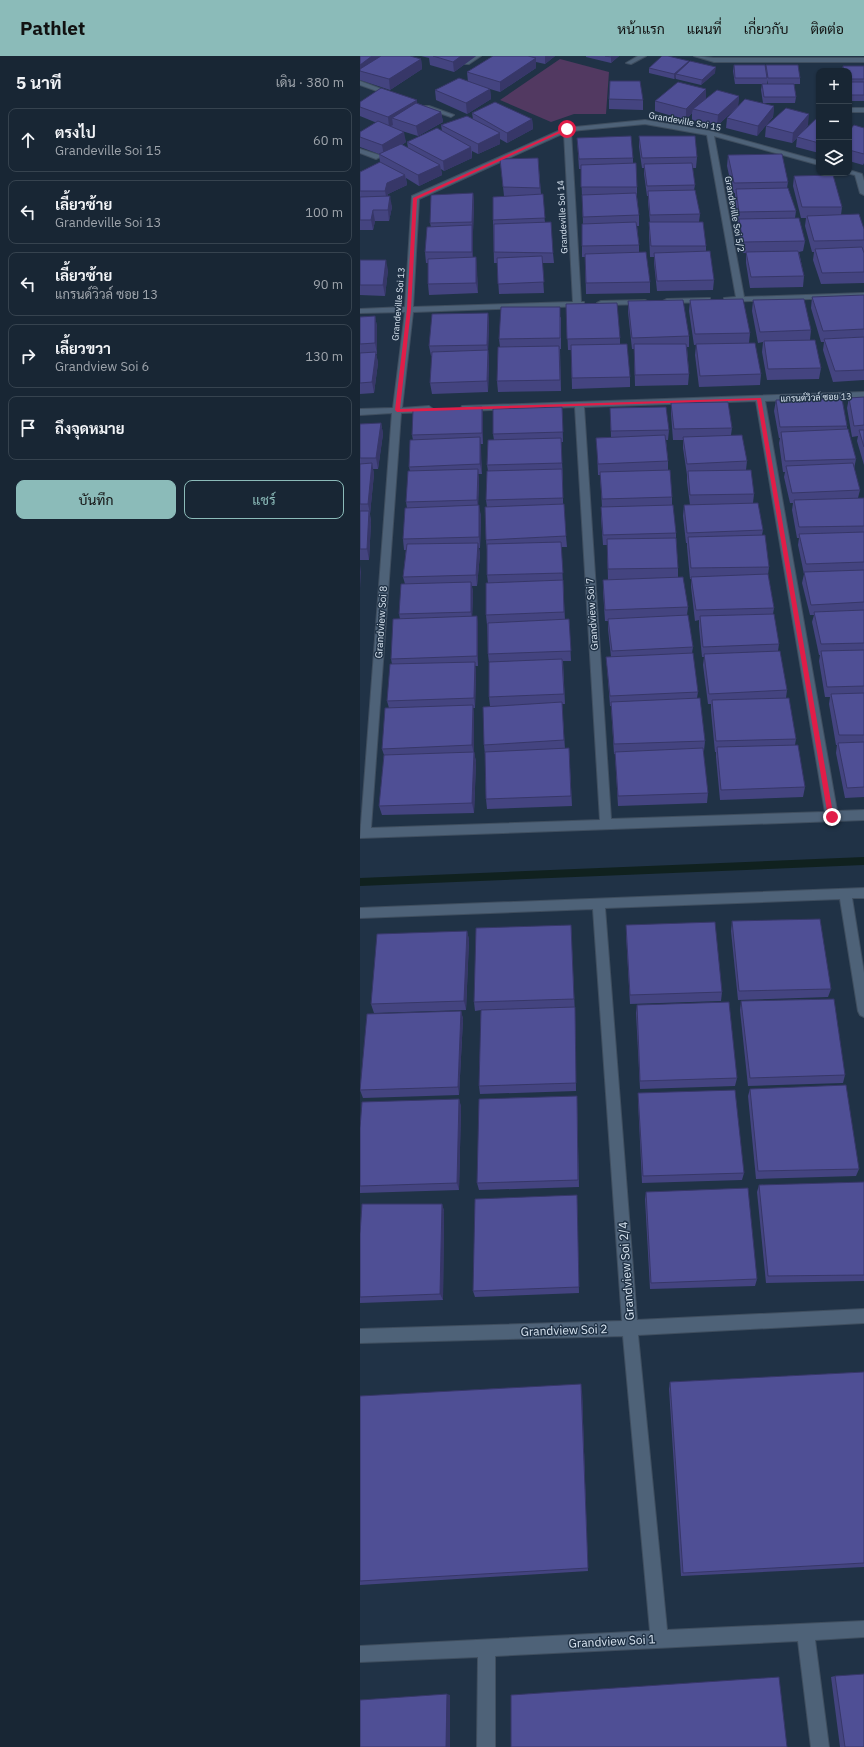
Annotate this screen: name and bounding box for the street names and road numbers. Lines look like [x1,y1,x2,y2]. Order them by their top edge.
street label: Grandeville Soi 15 [648,109,722,133]
street label: Grandeville Soi 5/2 [723,175,747,253]
street label: Grandeville Soi 14 [555,180,569,254]
street label: Grandeville Soi 13 [389,267,407,341]
street label: แกรนด์วิวล์ ซอย 13 [780,390,852,404]
street label: Grandview Soi 7 [583,577,601,651]
street label: Grandview Soi 8 [372,585,390,659]
street label: Grandview Soi 2/4 [615,1221,637,1321]
street label: Grandview Soi 2 [520,1321,608,1339]
street label: Grandview Soi 1 [568,1631,656,1651]

